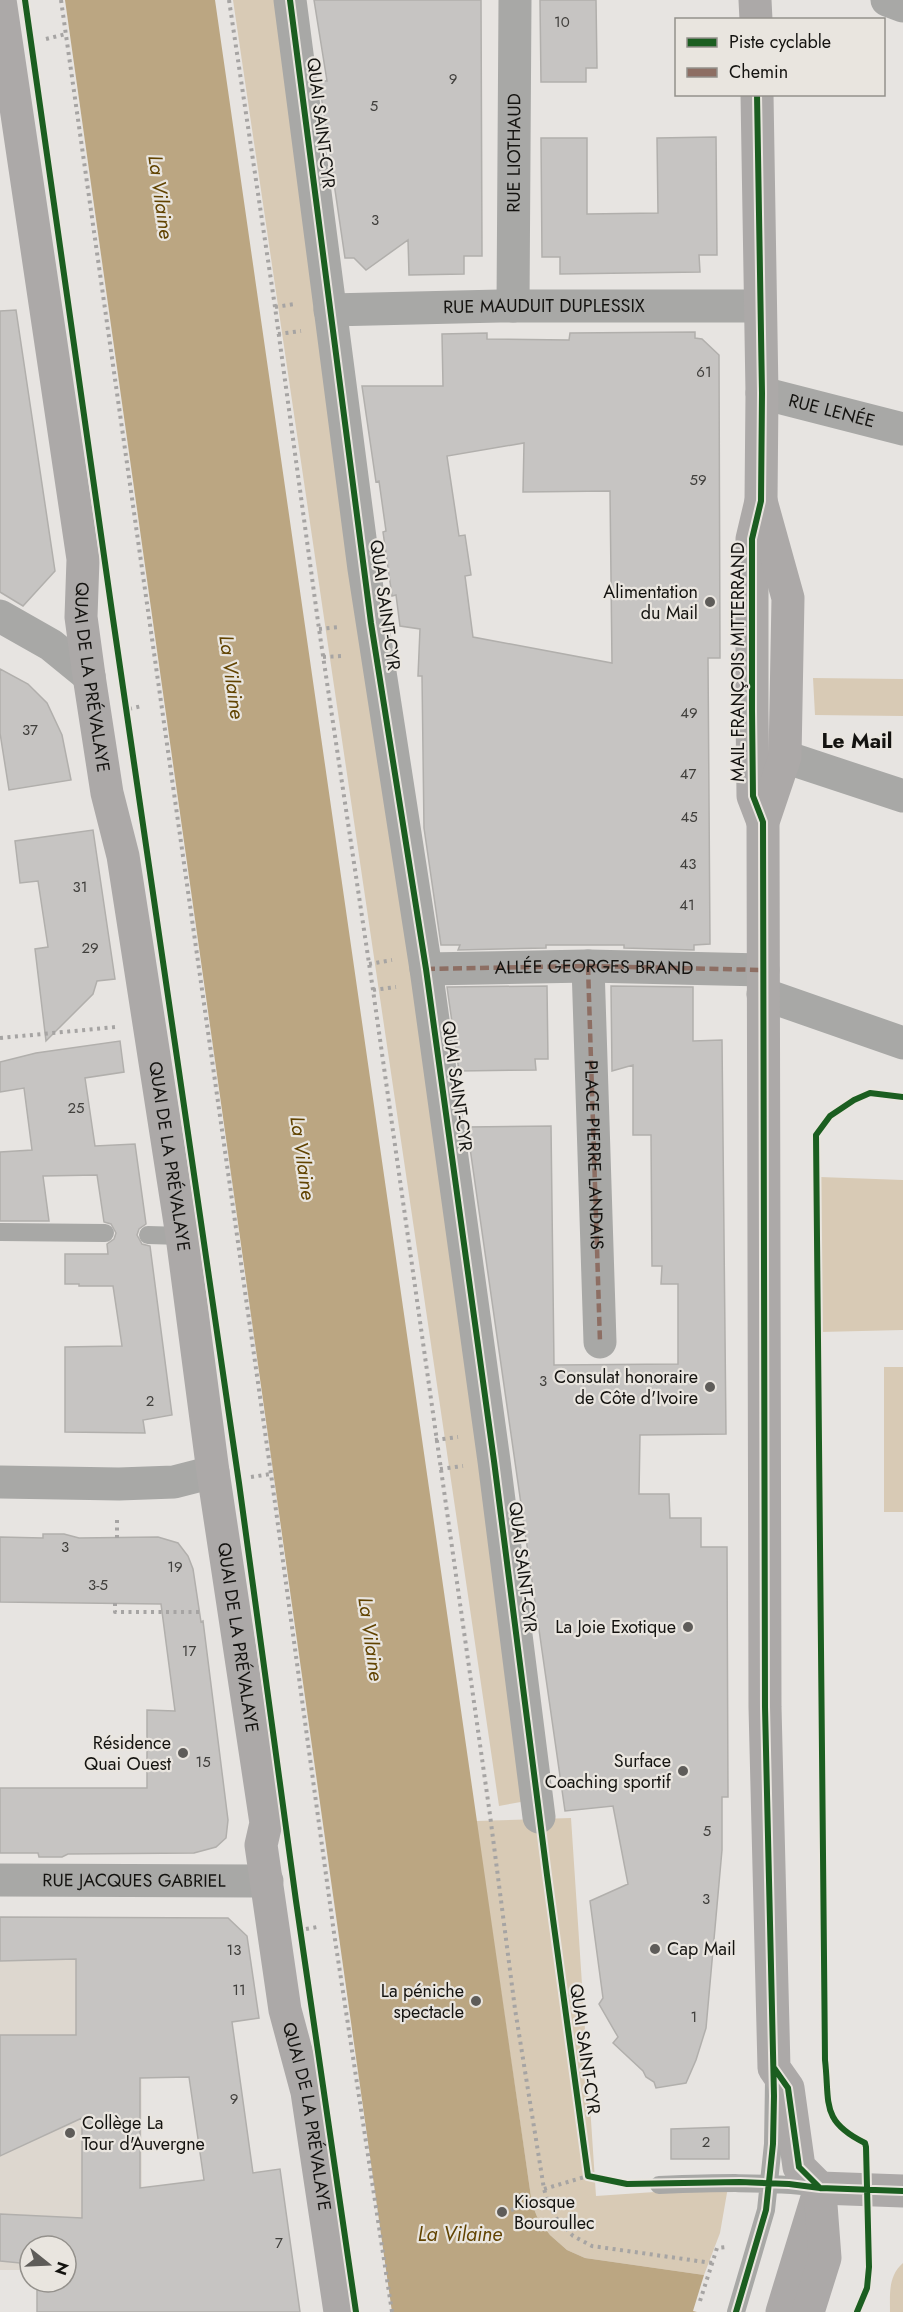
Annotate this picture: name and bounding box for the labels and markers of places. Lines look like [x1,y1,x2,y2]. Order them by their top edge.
place label: Alimentation du Mail [603,579,698,626]
marker: Alimentation du Mail [703,595,717,609]
place label: Consulat honoraire de Côte d'Ivoire [554,1364,698,1411]
marker: Consulat honoraire de Côte d'Ivoire [703,1380,717,1394]
place label: La Joie Exotique [555,1614,676,1640]
marker: La Joie Exotique [681,1620,695,1634]
place label: Résidence Quai Ouest [84,1730,172,1777]
marker: Résidence Quai Ouest [176,1746,190,1760]
place label: Surface Coaching sportif [545,1748,672,1795]
marker: Surface Coaching sportif [676,1764,690,1778]
place label: Cap Mail [667,1936,736,1962]
marker: Cap Mail [648,1942,662,1956]
place label: La péniche spectacle [381,1978,464,2025]
marker: La péniche spectacle [469,1994,483,2008]
place label: Collège La Tour d'Auvergne [82,2110,205,2157]
marker: Collège La Tour d'Auvergne [63,2126,77,2140]
place label: Kiosque Bouroullec [514,2189,595,2236]
marker: Kiosque Bouroullec [495,2205,509,2219]

